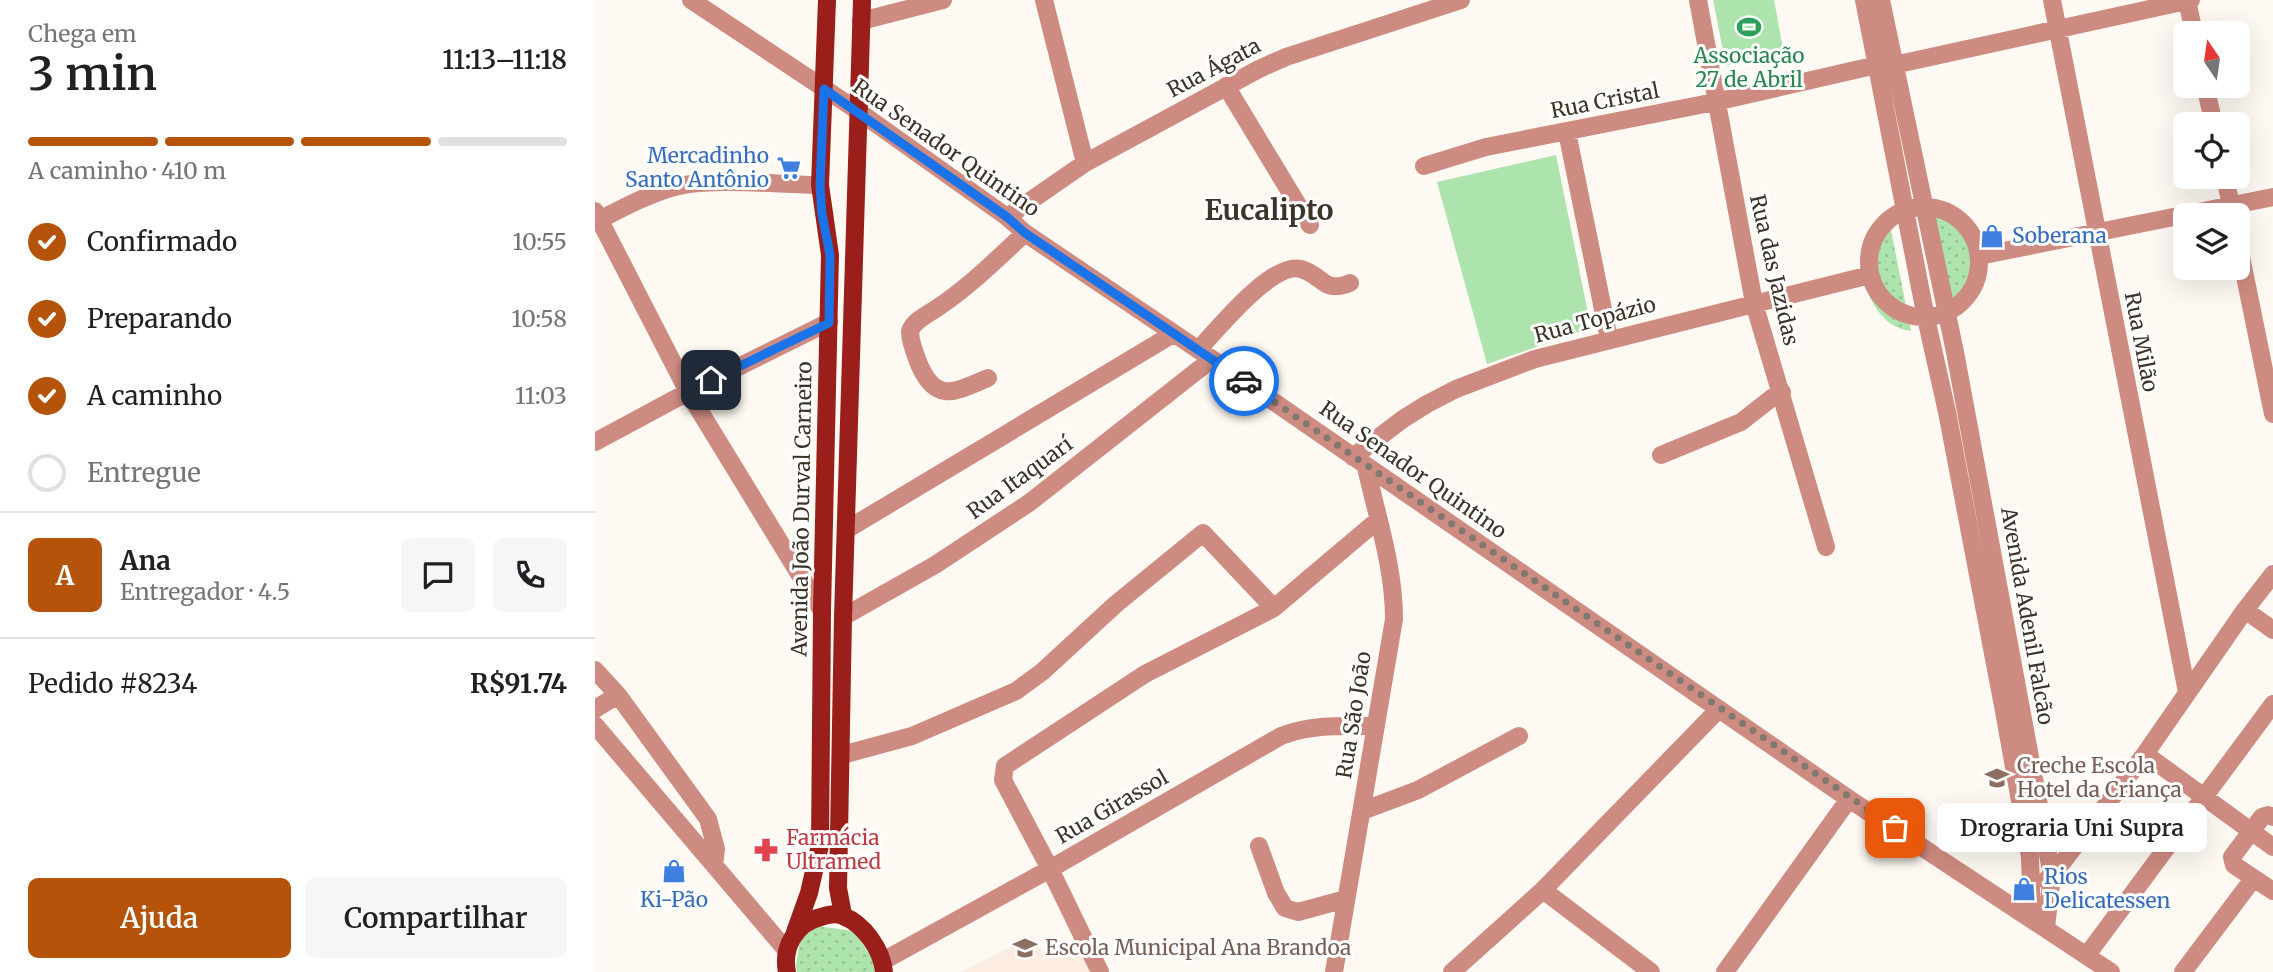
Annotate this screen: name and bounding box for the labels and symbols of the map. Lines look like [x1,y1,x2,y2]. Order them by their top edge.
sports icon: Associação 27 de Abril [1735,13,1763,41]
north arrow [2173,21,2251,98]
street label: Rua Ágata [1162,31,1265,103]
place label: Associação 27 de Abril [1692,42,1805,93]
street label: Rua Senador Quintino [847,73,1045,222]
street label: Rua Cristal [1548,77,1662,124]
place label: Mercadinho Santo Antônio [625,142,769,193]
supermarket icon: Mercadinho Santo Antônio [775,154,803,182]
district label: Eucalipto [1204,192,1334,228]
street label: Rua das Jazidas [1744,192,1805,348]
shop icon: Soberana [1978,222,2006,250]
place label: Soberana [2012,222,2107,249]
street label: Rua Topázio [1531,290,1659,349]
street label: Rua Milão [2119,290,2164,394]
courier [1209,346,1279,416]
pin [681,350,741,410]
street label: Avenida João Durval Carneiro [785,361,818,658]
street label: Rua Senador Quintino [1314,395,1512,544]
street label: Rua Itaquarí [962,430,1079,525]
street label: Avenida Adenil Falcão [1995,504,2060,727]
street label: Rua São João [1330,649,1377,780]
place label: Creche Escola Hotel da Criança [2017,752,2182,803]
street label: Rua Girassol [1051,763,1173,850]
school or university icon: Creche Escola Hotel da Criança [1983,764,2011,792]
pin [1865,798,1925,858]
callout: Drograria Uni Supra [1937,804,2207,852]
place label: Farmácia Ultramed [786,824,882,875]
pharmacy icon: Farmácia Ultramed [752,836,780,864]
shop icon: Ki-Pão [660,857,688,885]
place label: Rios Delicatessen [2044,863,2171,914]
shop icon: Rios Delicatessen [2010,875,2038,903]
place label: Ki-Pão [640,886,708,913]
school or university icon: Escola Municipal Ana Brandoa [1011,934,1039,962]
place label: Escola Municipal Ana Brandoa [1045,934,1351,961]

